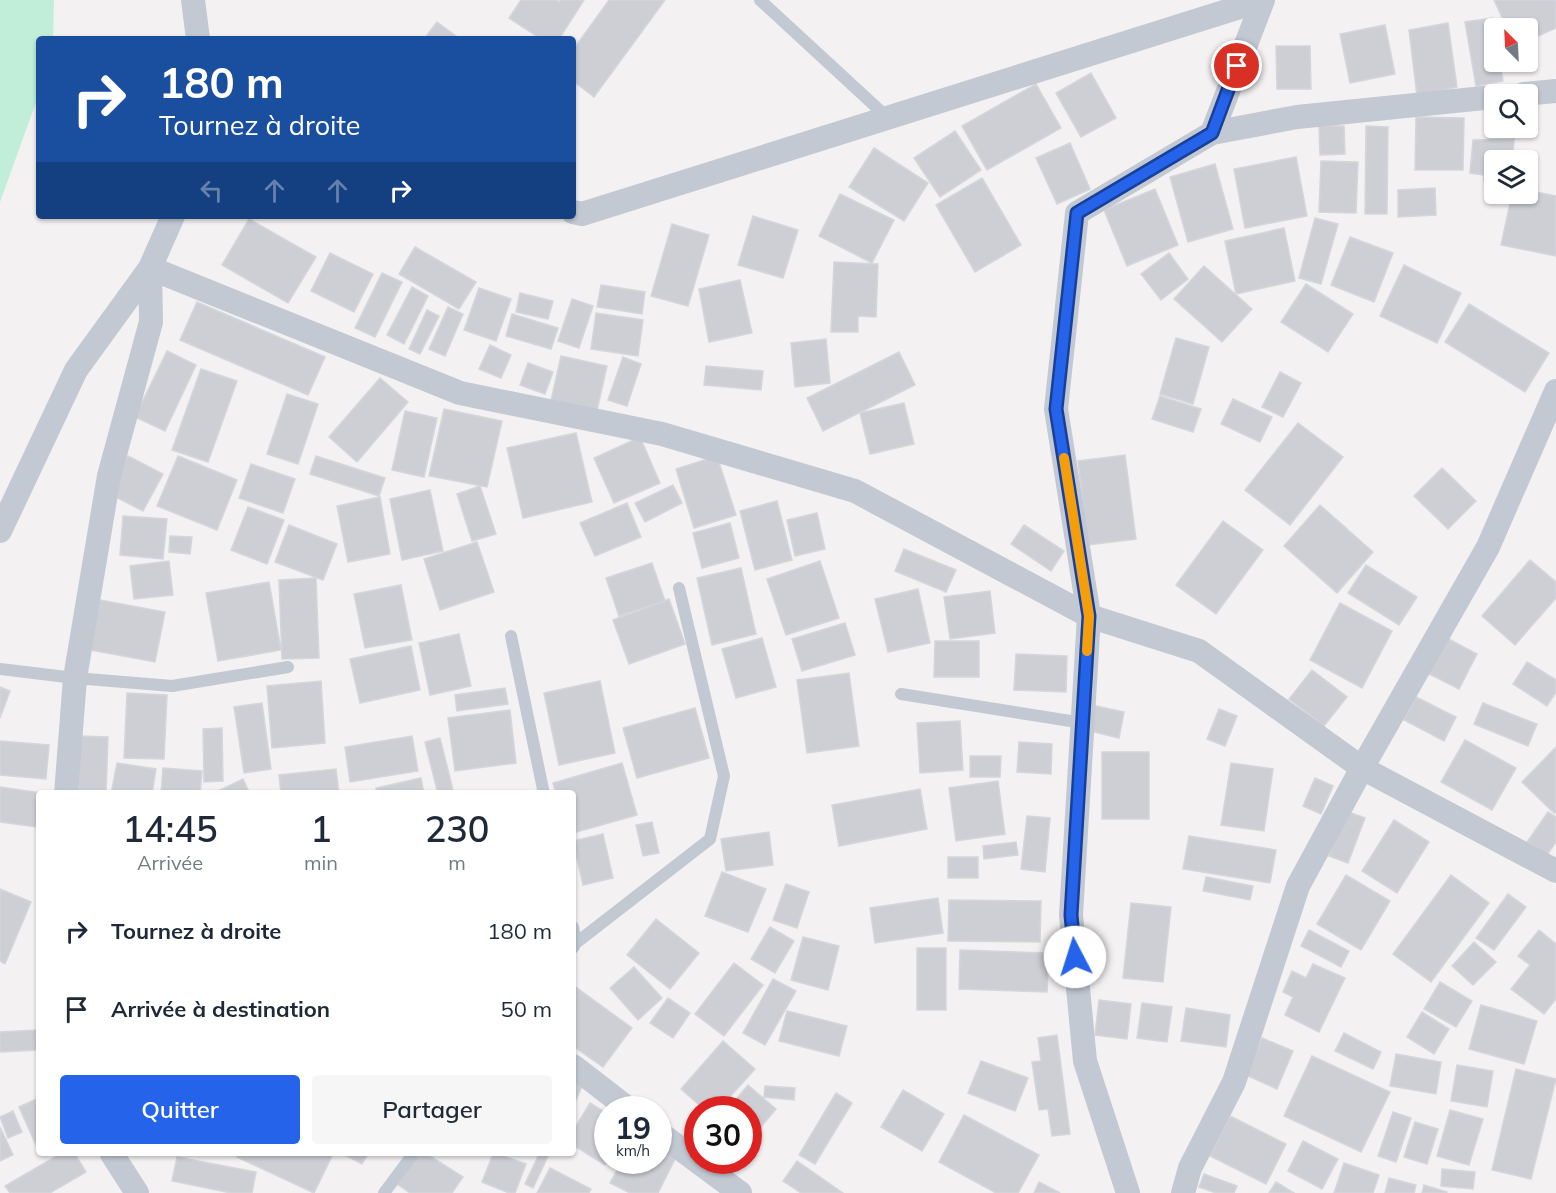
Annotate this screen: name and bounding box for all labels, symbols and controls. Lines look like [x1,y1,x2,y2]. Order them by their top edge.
north arrow [1484,18,1538,72]
map controls [1484,18,1538,204]
pin [1211,40,1262,91]
icon: arrive [1220,49,1253,82]
text: 180 m [159,56,284,109]
icon: right [60,60,138,138]
button: search [1484,84,1538,138]
text: Tournez à droite [159,108,360,142]
button: layers [1484,150,1538,204]
icon: left [195,174,228,207]
icon: ahead [258,174,291,207]
icon: ahead [321,174,354,207]
icon: right [384,174,417,207]
text: 14:45 [123,806,217,851]
text: 1 [310,806,332,851]
text: 230 [425,806,489,851]
text: Arrivée [137,850,203,875]
text: min [304,850,338,875]
text: m [448,850,466,875]
icon: right [60,915,93,948]
text: Tournez à droite [111,917,281,945]
text: 180 m [487,917,552,945]
position arrow [1043,925,1107,989]
icon: arrive [60,993,93,1026]
text: Arrivée à destination [111,995,330,1023]
text: 50 m [501,995,552,1023]
button: Quitter [60,1075,300,1144]
button: Partager [312,1075,552,1144]
speed limit sign: 30 [684,1096,762,1174]
text: 19 [615,1109,651,1147]
text: km/h [616,1141,650,1160]

